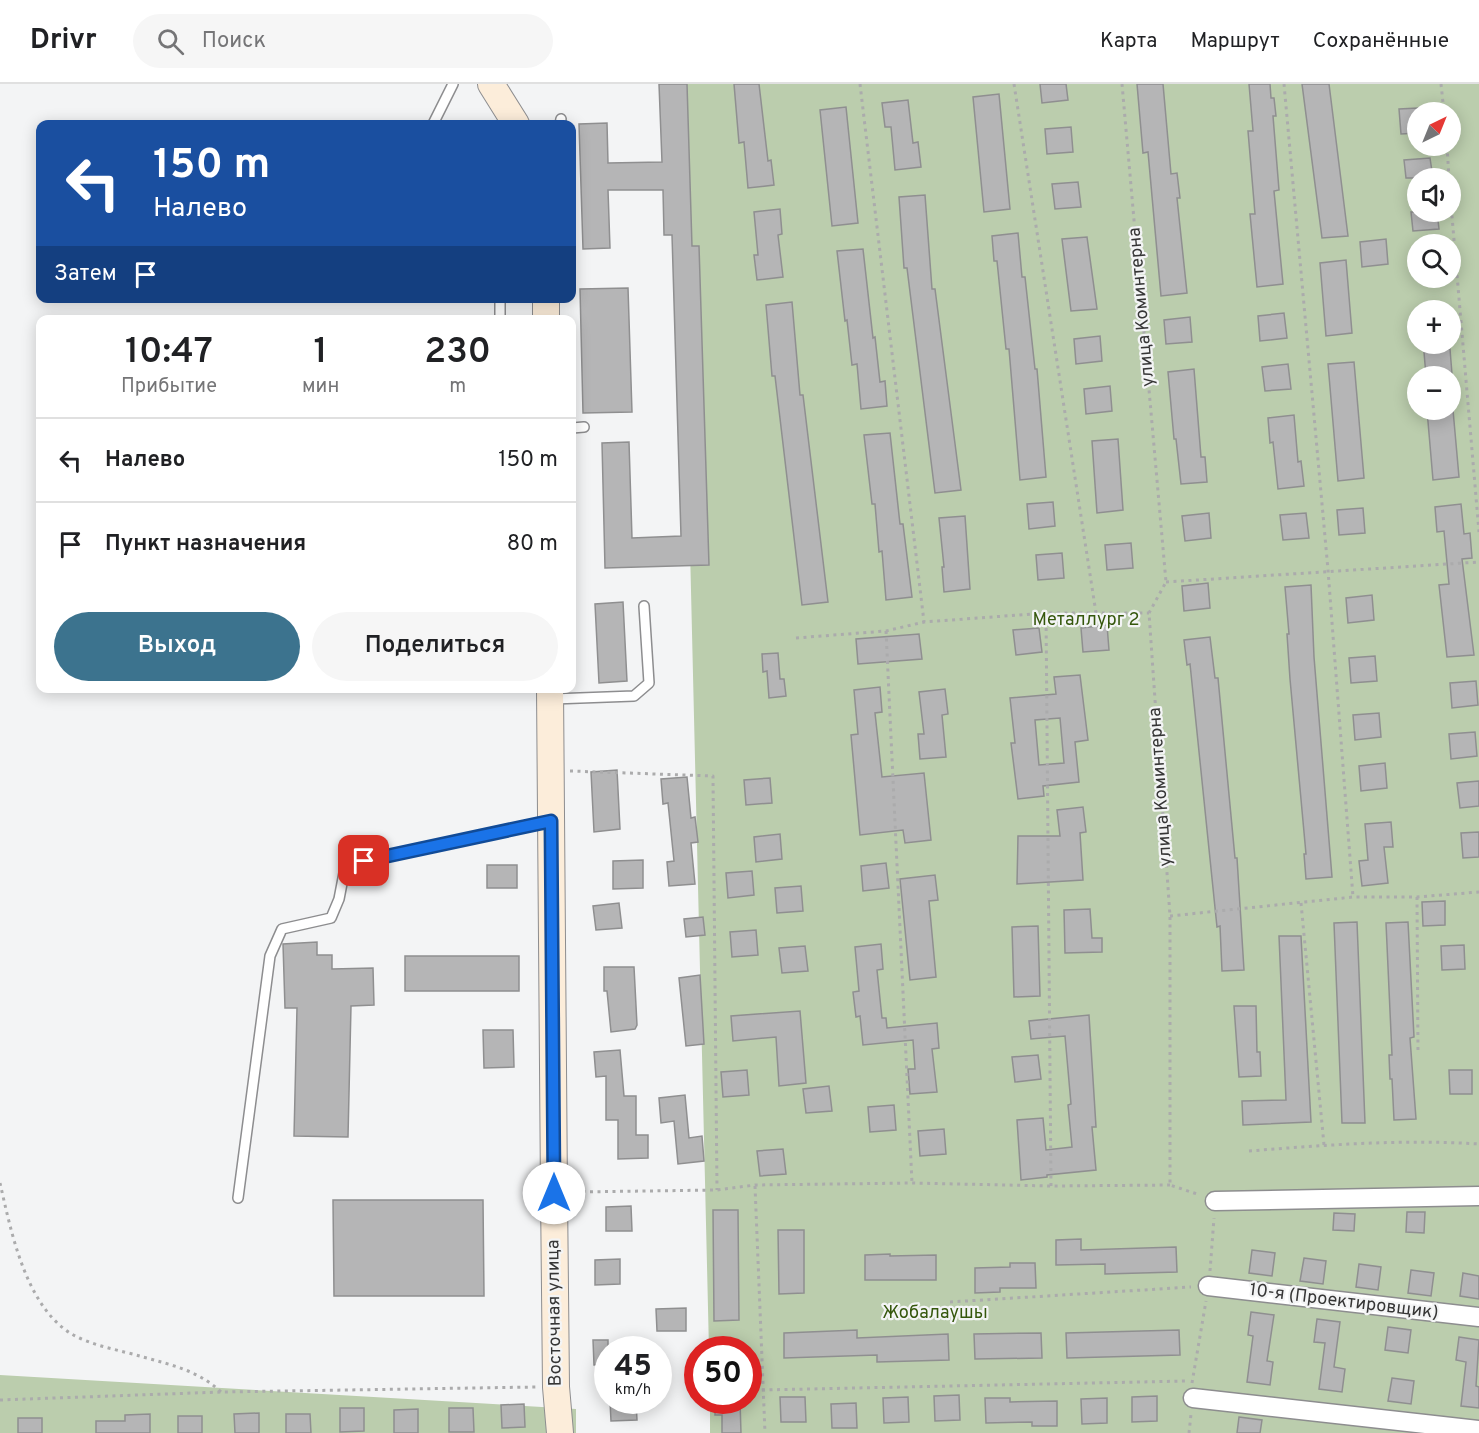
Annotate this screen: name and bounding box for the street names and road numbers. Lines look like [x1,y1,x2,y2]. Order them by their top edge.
street label: улица Коминтерна [1124,226,1160,388]
street label: улица Коминтерна [1144,707,1178,867]
street label: Восточная улица [542,1240,568,1386]
street label: 10-я (Проектировщик) [1248,1279,1440,1325]

